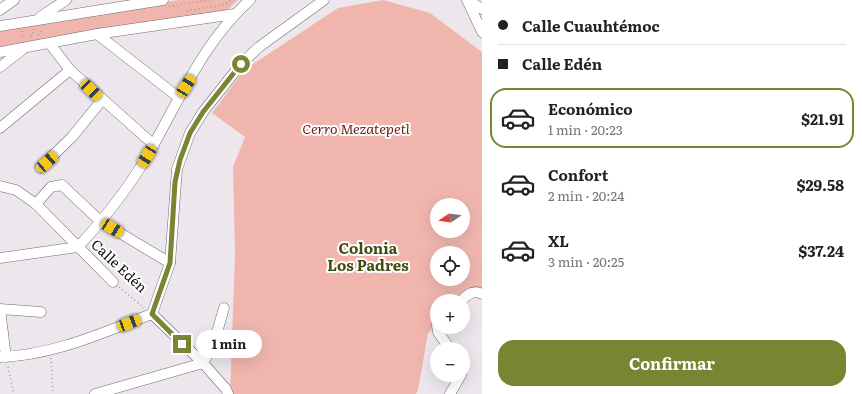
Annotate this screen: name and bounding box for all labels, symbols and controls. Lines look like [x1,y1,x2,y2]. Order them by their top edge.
text: Calle Cuauhtémoc [522,14,660,37]
text: Calle Edén [522,52,602,75]
route start [232,55,250,73]
car [175,73,197,99]
car [78,77,104,103]
text: Económico [548,97,633,120]
icon: car [500,100,536,136]
text: $21.91 [801,107,844,130]
park label: Cerro Mezatepetl [302,118,410,138]
text: 1 min · 20:23 [548,120,623,139]
car [136,143,158,169]
car [34,150,60,174]
text: Confort [548,163,608,186]
icon: car [500,166,536,202]
text: $29.58 [797,173,844,196]
text: 2 min · 20:24 [548,186,624,205]
north arrow [430,198,470,238]
map controls [430,198,470,382]
car [99,217,125,239]
text: XL [548,229,569,252]
icon: car [500,232,536,268]
street label: Calle Edén [87,234,152,297]
district label: Colonia Los Padres [327,236,409,276]
text: $37.24 [798,239,844,262]
button: locate [430,246,470,286]
text: 3 min · 20:25 [548,252,624,271]
button: + [430,294,470,334]
car [116,313,142,333]
callout: 1 min [196,330,262,358]
text: 1 min [212,334,246,353]
route end [173,335,191,353]
button: Confirmar [498,340,846,386]
button: − [430,342,470,382]

